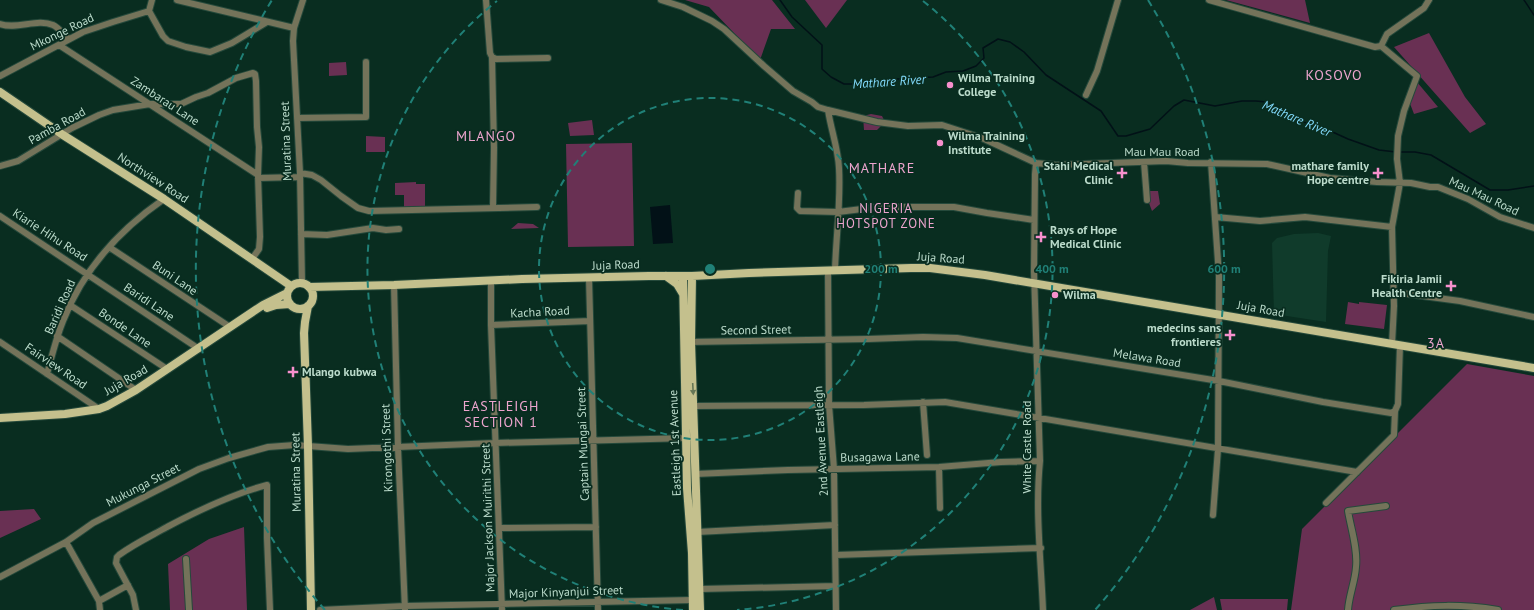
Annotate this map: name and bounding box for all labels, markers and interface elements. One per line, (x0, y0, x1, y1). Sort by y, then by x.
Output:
street label: Mkonge Road (27, 10, 96, 53)
district label: KOSOVO (1305, 66, 1363, 84)
water label: Mathare River (852, 70, 927, 93)
place label: Wilma Training College (958, 70, 1035, 99)
street label: Zambarau Lane (128, 73, 202, 128)
marker: Wilma Training College (945, 80, 955, 90)
water label: Mathare River (1260, 96, 1335, 141)
street label: Muratina Street (277, 101, 294, 181)
street label: Pamba Road (26, 104, 88, 147)
district label: MLANGO (456, 127, 516, 145)
place label: Wilma Training Institute (948, 128, 1025, 157)
marker: Wilma Training Institute (935, 138, 945, 148)
street label: Mau Mau Road (1124, 144, 1200, 159)
street label: Northview Road (115, 149, 192, 206)
place label: Stahi Medical Clinic (1044, 158, 1113, 187)
place label: mathare family Hope centre (1291, 158, 1369, 187)
district label: MATHARE (849, 159, 915, 177)
marker: Stahi Medical Clinic (1116, 167, 1128, 179)
marker: mathare family Hope centre (1372, 167, 1384, 179)
street label: Mau Mau Road (1447, 173, 1522, 218)
district label: NIGERIA HOTSPOT ZONE (836, 200, 936, 232)
street label: Kiarie Hihu Road (10, 205, 90, 264)
place label: Rays of Hope Medical Clinic (1050, 222, 1121, 251)
marker: Rays of Hope Medical Clinic (1035, 231, 1047, 243)
street label: Juja Road (916, 248, 965, 267)
street label: Juja Road (591, 256, 640, 273)
street label: Buni Lane (150, 257, 201, 298)
text: 200 m (864, 261, 898, 276)
text: 400 m (1035, 261, 1069, 276)
text: 600 m (1207, 261, 1241, 276)
centre of rings (703, 262, 717, 276)
place label: Fikiria Jamii Health Centre (1372, 271, 1442, 300)
street label: Baridi Road (41, 277, 78, 337)
street label: Baridi Lane (121, 279, 177, 324)
marker: Fikiria Jamii Health Centre (1445, 280, 1457, 292)
place label: Wilma (1063, 287, 1096, 302)
marker: Wilma (1050, 290, 1060, 300)
street label: Juja Road (1235, 297, 1286, 320)
street label: Kacha Road (510, 302, 570, 321)
street label: Bonde Lane (96, 304, 154, 351)
place label: medecins sans frontieres (1147, 320, 1221, 349)
street label: Second Street (720, 321, 792, 338)
marker: medecins sans frontieres (1224, 329, 1236, 341)
district label: 3A (1427, 334, 1445, 352)
street label: Fairview Road (22, 339, 90, 392)
street label: Melawa Road (1112, 345, 1182, 370)
street label: Juja Road (100, 361, 150, 398)
place label: Mlango kubwa (302, 364, 377, 379)
marker: Mlango kubwa (287, 366, 299, 378)
one-way arrow (690, 383, 697, 395)
street label: 2nd Avenue Eastleigh (810, 386, 831, 497)
street label: Captain Mungai Street (573, 387, 592, 501)
street label: Eastleigh 1st Avenue (665, 390, 684, 496)
district label: EASTLEIGH SECTION 1 (463, 397, 539, 431)
street label: White Castle Road (1019, 401, 1034, 493)
street label: Kirongothi Street (377, 404, 396, 492)
street label: Muratina Street (287, 432, 304, 512)
street label: Major Jackson Muirithi Street (477, 444, 498, 592)
street label: Busagawa Lane (840, 448, 920, 465)
street label: Mukunga Street (103, 459, 182, 510)
street label: Major Kinyanjui Street (509, 582, 623, 601)

